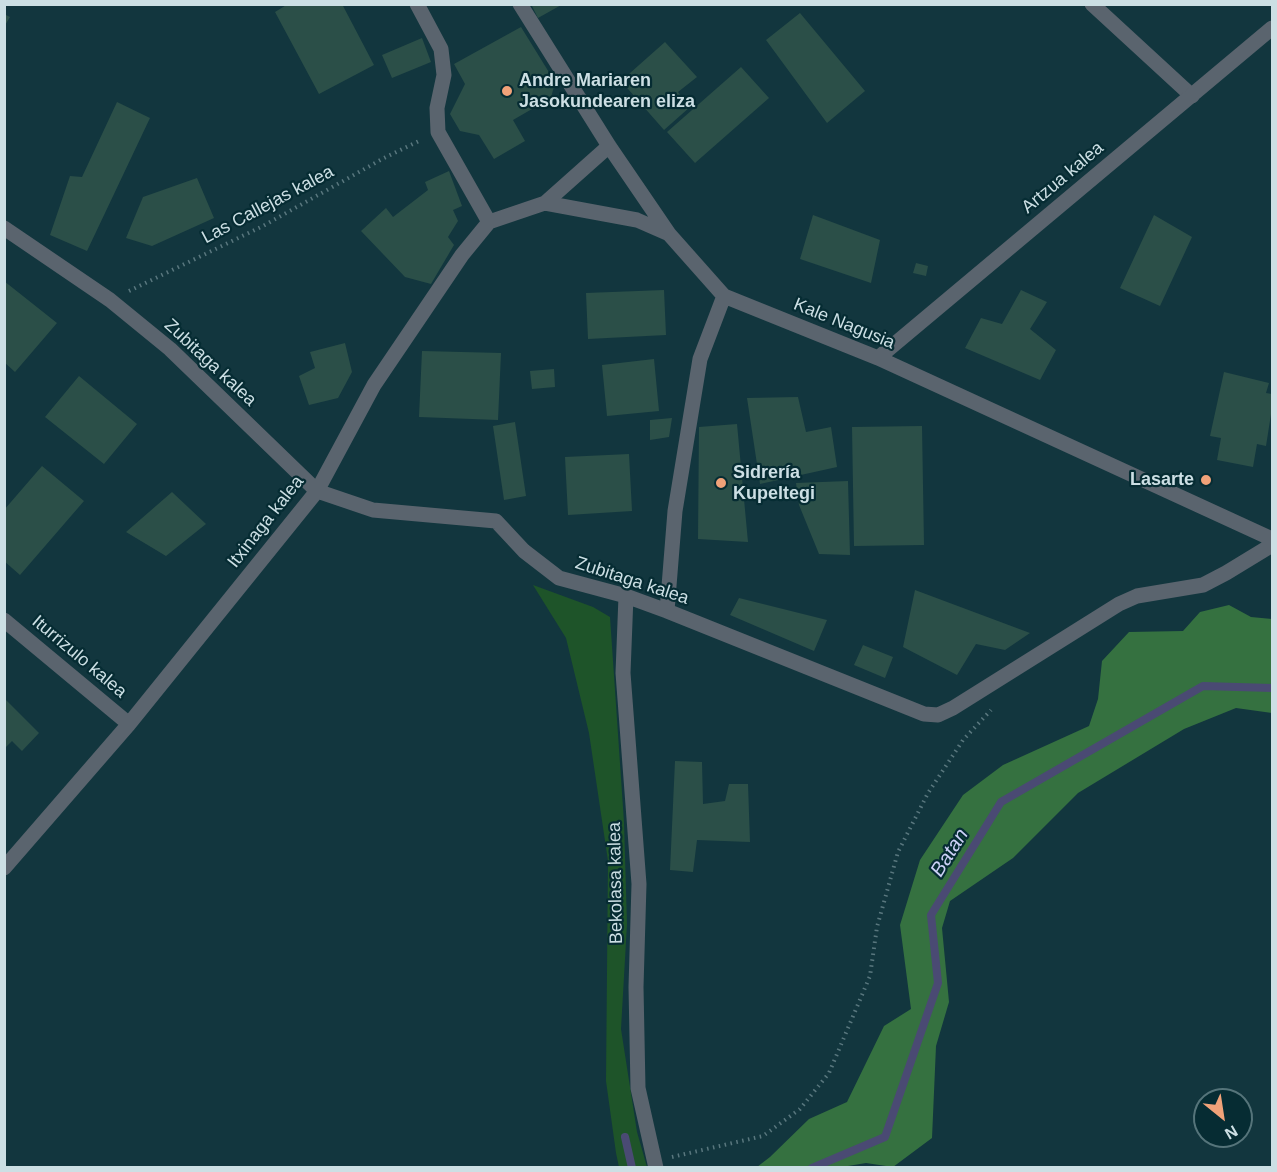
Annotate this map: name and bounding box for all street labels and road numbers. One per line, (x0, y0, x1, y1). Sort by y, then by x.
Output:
street label: Artzua kalea (1018, 138, 1108, 218)
street label: Las Callejas kalea (198, 161, 338, 249)
street label: Kale Nagusia (790, 294, 898, 354)
street label: Zubitaga kalea (159, 315, 261, 411)
street label: Itxinaga kalea (223, 472, 309, 572)
street label: Zubitaga kalea (573, 552, 691, 610)
street label: Iturrizulo kalea (27, 611, 131, 703)
street label: Bekolasa kalea (604, 822, 628, 944)

